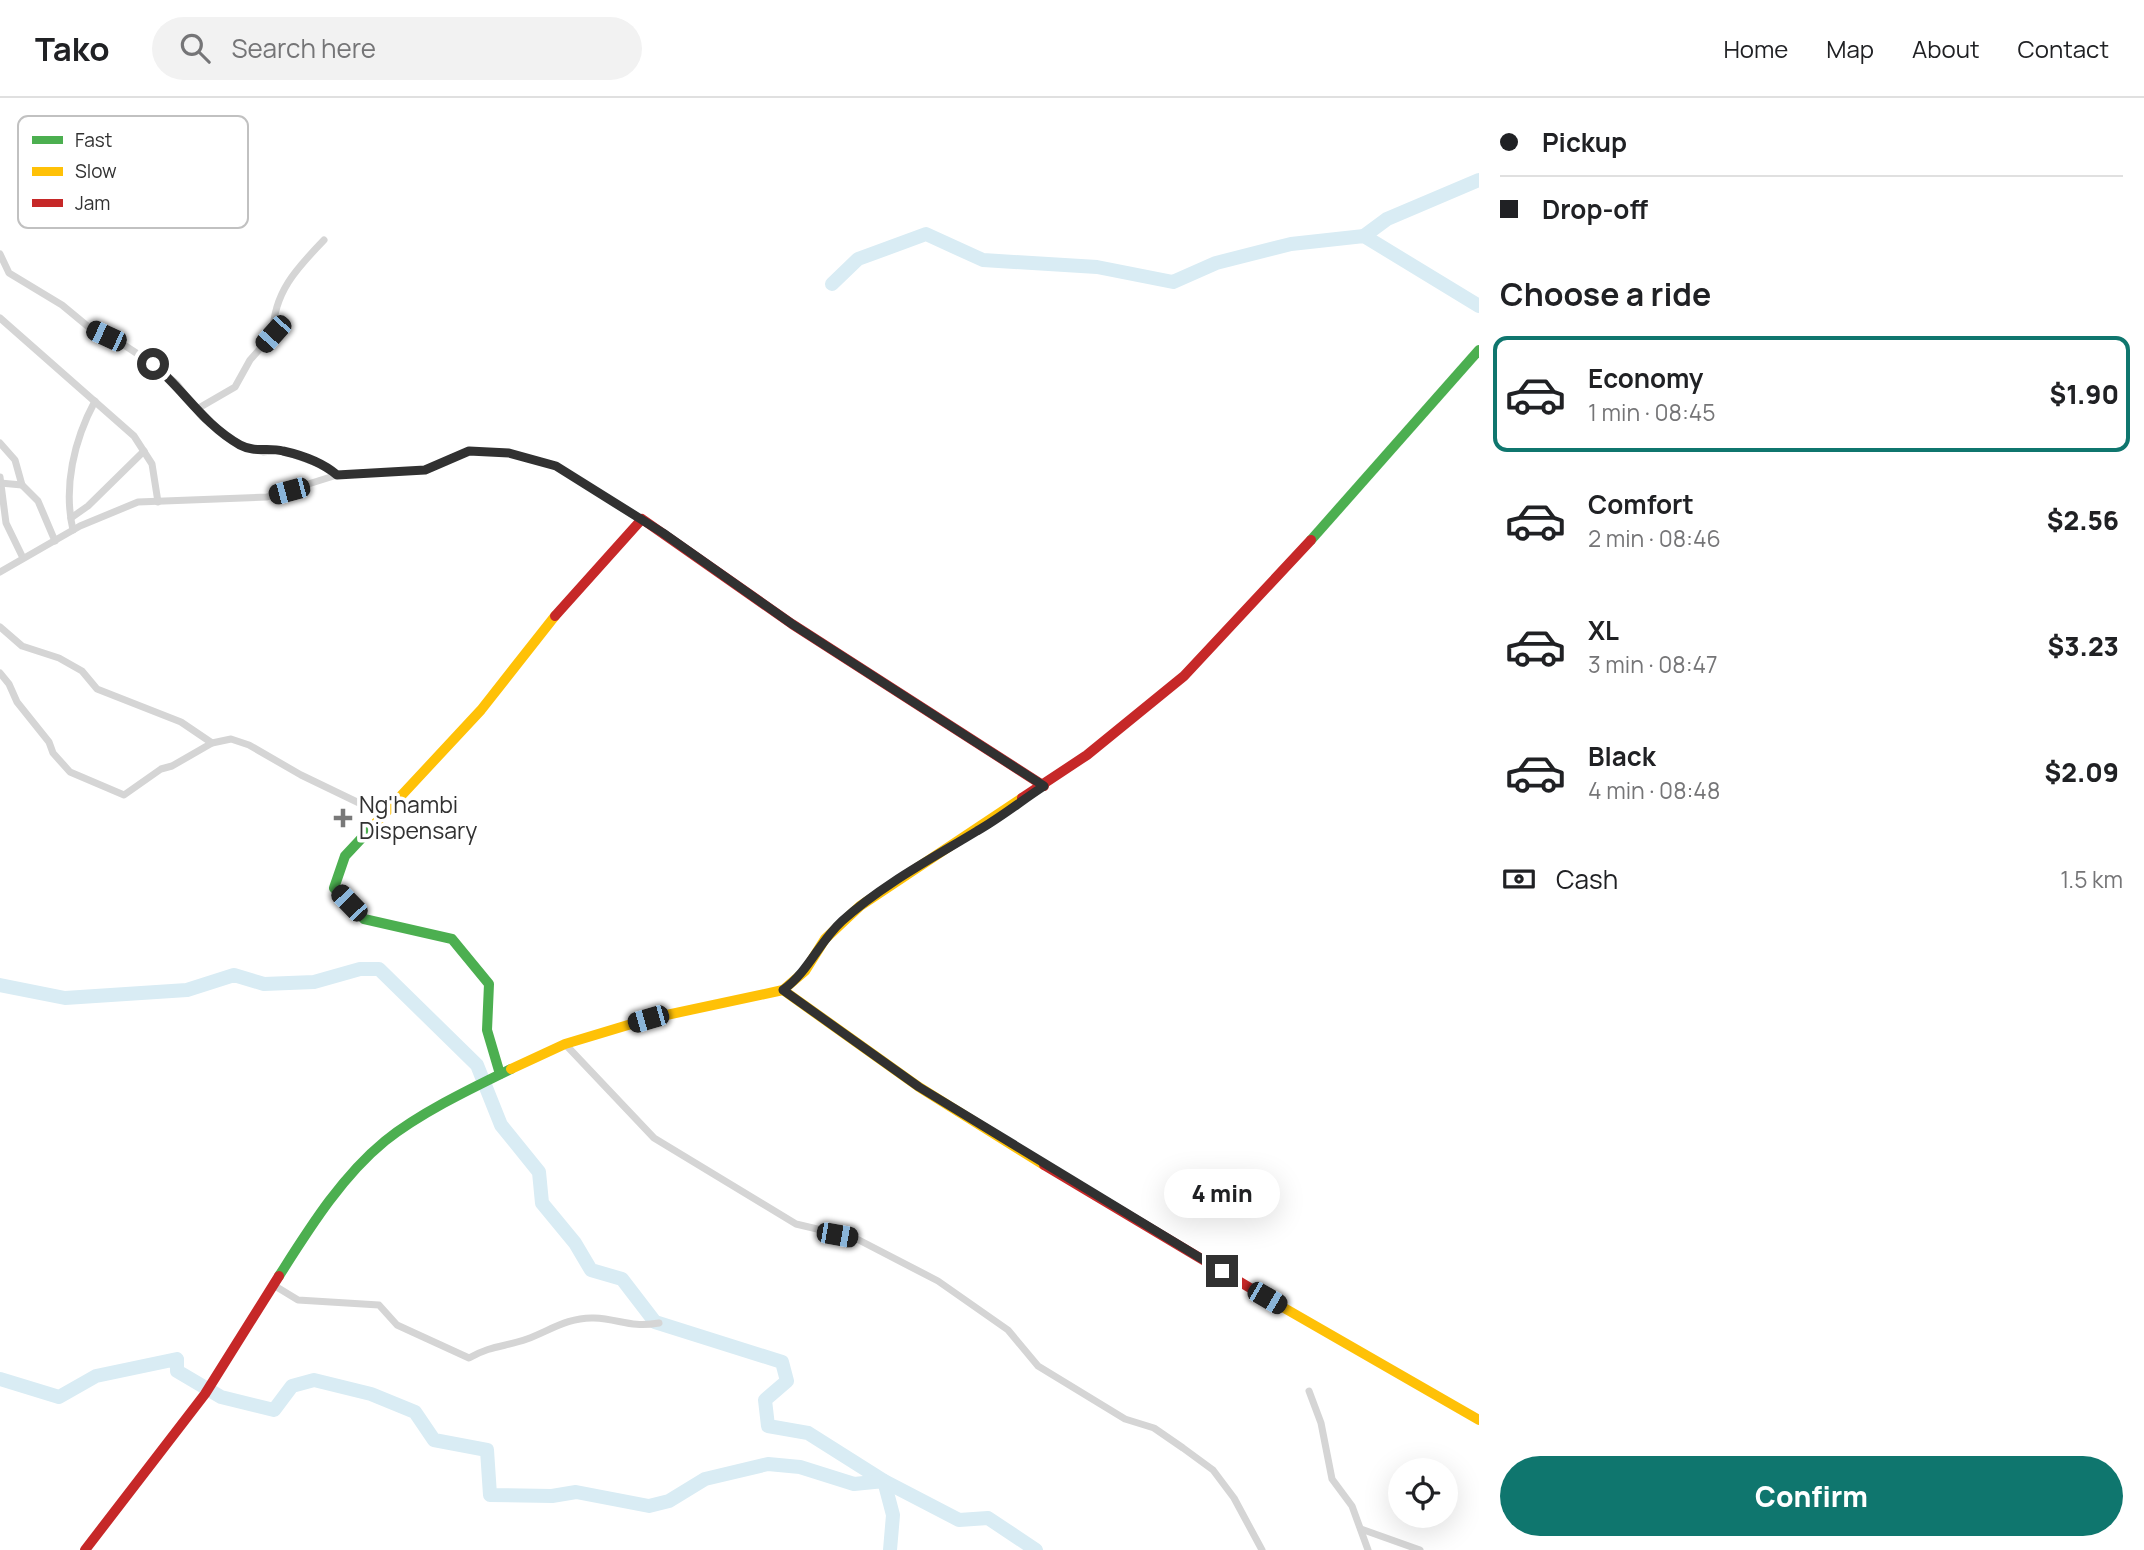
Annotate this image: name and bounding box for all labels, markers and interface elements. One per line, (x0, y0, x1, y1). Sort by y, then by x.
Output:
search box (152, 17, 642, 80)
text: Tako (35, 26, 110, 71)
icon: search (176, 29, 214, 67)
text: Search here (232, 30, 376, 66)
text: Home (1723, 32, 1788, 65)
text: Map (1826, 32, 1874, 65)
text: About (1912, 32, 1980, 65)
text: Contact (2018, 32, 2109, 65)
legend (18, 116, 248, 228)
text: Pickup (1542, 124, 1627, 160)
text: Fast (75, 127, 112, 153)
text: Slow (75, 158, 117, 184)
text: Jam (75, 190, 110, 216)
text: Drop-off (1542, 191, 1648, 227)
text: Choose a ride (1500, 272, 1711, 316)
car (252, 311, 295, 357)
car (83, 318, 130, 354)
route start (137, 348, 169, 380)
text: Economy (1588, 360, 1703, 396)
icon: car (1504, 363, 1567, 426)
text: $1.90 (2050, 376, 2119, 412)
text: 1 min · 08:45 (1588, 396, 1716, 428)
car (266, 475, 313, 507)
text: Comfort (1588, 486, 1694, 522)
icon: car (1504, 489, 1567, 552)
text: $2.56 (2047, 502, 2119, 538)
text: 2 min · 08:46 (1588, 522, 1721, 554)
text: XL (1588, 612, 1619, 648)
icon: car (1504, 615, 1567, 678)
text: $3.23 (2048, 628, 2119, 664)
text: 3 min · 08:47 (1588, 648, 1718, 680)
text: Black (1588, 738, 1656, 774)
icon: car (1504, 741, 1567, 804)
text: $2.09 (2045, 754, 2119, 790)
text: 4 min · 08:48 (1588, 774, 1720, 806)
place label: Ng'hambi Dispensary (359, 788, 477, 846)
marker: Ng'hambi Dispensary (333, 808, 353, 828)
icon: cash (1500, 860, 1538, 898)
text: Cash (1556, 861, 1618, 897)
text: 1.5 km (2060, 863, 2123, 895)
car (327, 881, 372, 925)
car (625, 1003, 672, 1035)
callout: 4 min (1164, 1170, 1280, 1218)
text: 4 min (1191, 1177, 1253, 1209)
car (815, 1221, 860, 1249)
route end (1206, 1255, 1238, 1287)
car (1244, 1278, 1291, 1318)
button: Confirm (1500, 1456, 2123, 1536)
map controls (1388, 1458, 1458, 1528)
button: locate (1388, 1458, 1458, 1528)

